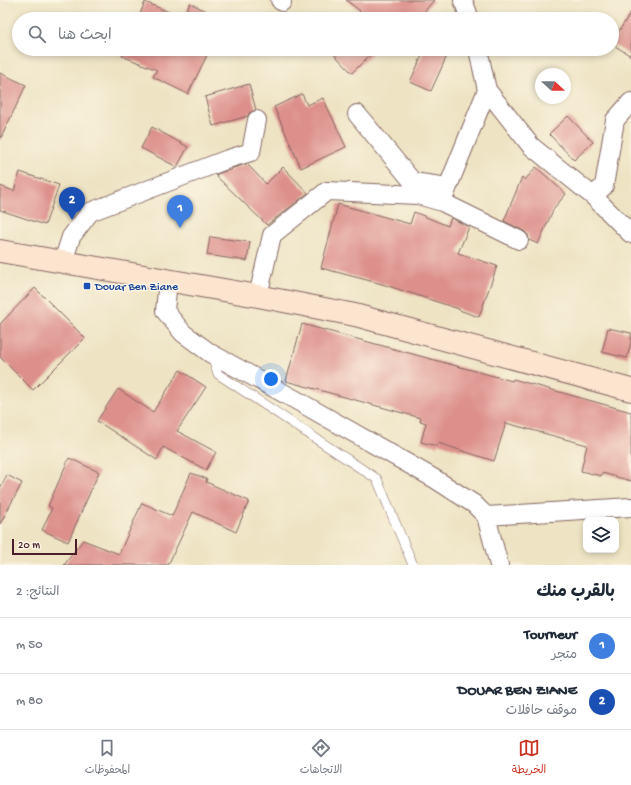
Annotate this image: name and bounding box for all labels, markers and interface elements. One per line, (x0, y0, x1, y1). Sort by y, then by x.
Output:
search box (12, 12, 619, 56)
icon: search (26, 23, 48, 45)
text: ابحث هنا (58, 27, 112, 45)
north arrow (535, 68, 571, 104)
pin: 2 (59, 187, 85, 220)
pin: 1 (167, 195, 193, 228)
marker: Douar Ben Ziane (82, 281, 92, 291)
place label: Douar Ben Ziane (94, 281, 179, 295)
your location (261, 369, 281, 389)
map controls (583, 517, 619, 553)
button: layers (583, 517, 619, 553)
scale bar (12, 537, 77, 556)
text: 20 m (18, 540, 40, 552)
text: بالقرب منك (536, 583, 615, 603)
text: النتائج: 2 (16, 585, 60, 600)
text: Tourneur (524, 626, 577, 644)
text: 50 m (16, 638, 43, 653)
text: 1 (599, 638, 605, 653)
text: متجر (552, 648, 577, 663)
text: DOUAR BEN ZIANE (458, 682, 577, 700)
text: 80 m (16, 694, 43, 709)
text: 2 (599, 694, 605, 709)
text: موقف حافلات (506, 704, 577, 719)
tab: المحفوظات (85, 737, 130, 779)
tab: الاتجاهات (300, 737, 342, 779)
tab: الخريطة (512, 737, 546, 779)

